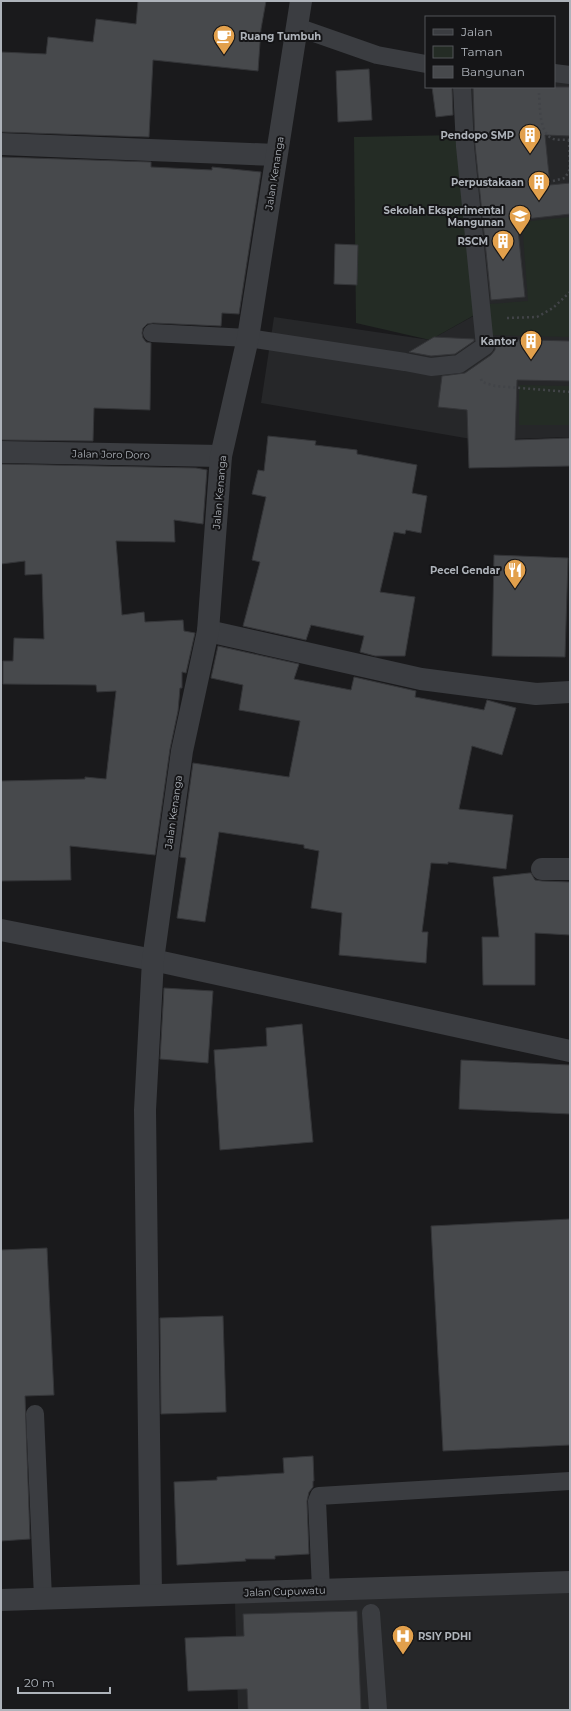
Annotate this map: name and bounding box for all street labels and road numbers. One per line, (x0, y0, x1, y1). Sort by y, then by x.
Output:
street label: Jalan Kenanga (262, 136, 287, 212)
street label: Jalan Joro Doro (71, 447, 150, 462)
street label: Jalan Kenanga (210, 455, 229, 530)
street label: Jalan Kenanga (162, 775, 185, 851)
street label: Jalan Cupuwatu (243, 1584, 326, 1599)

